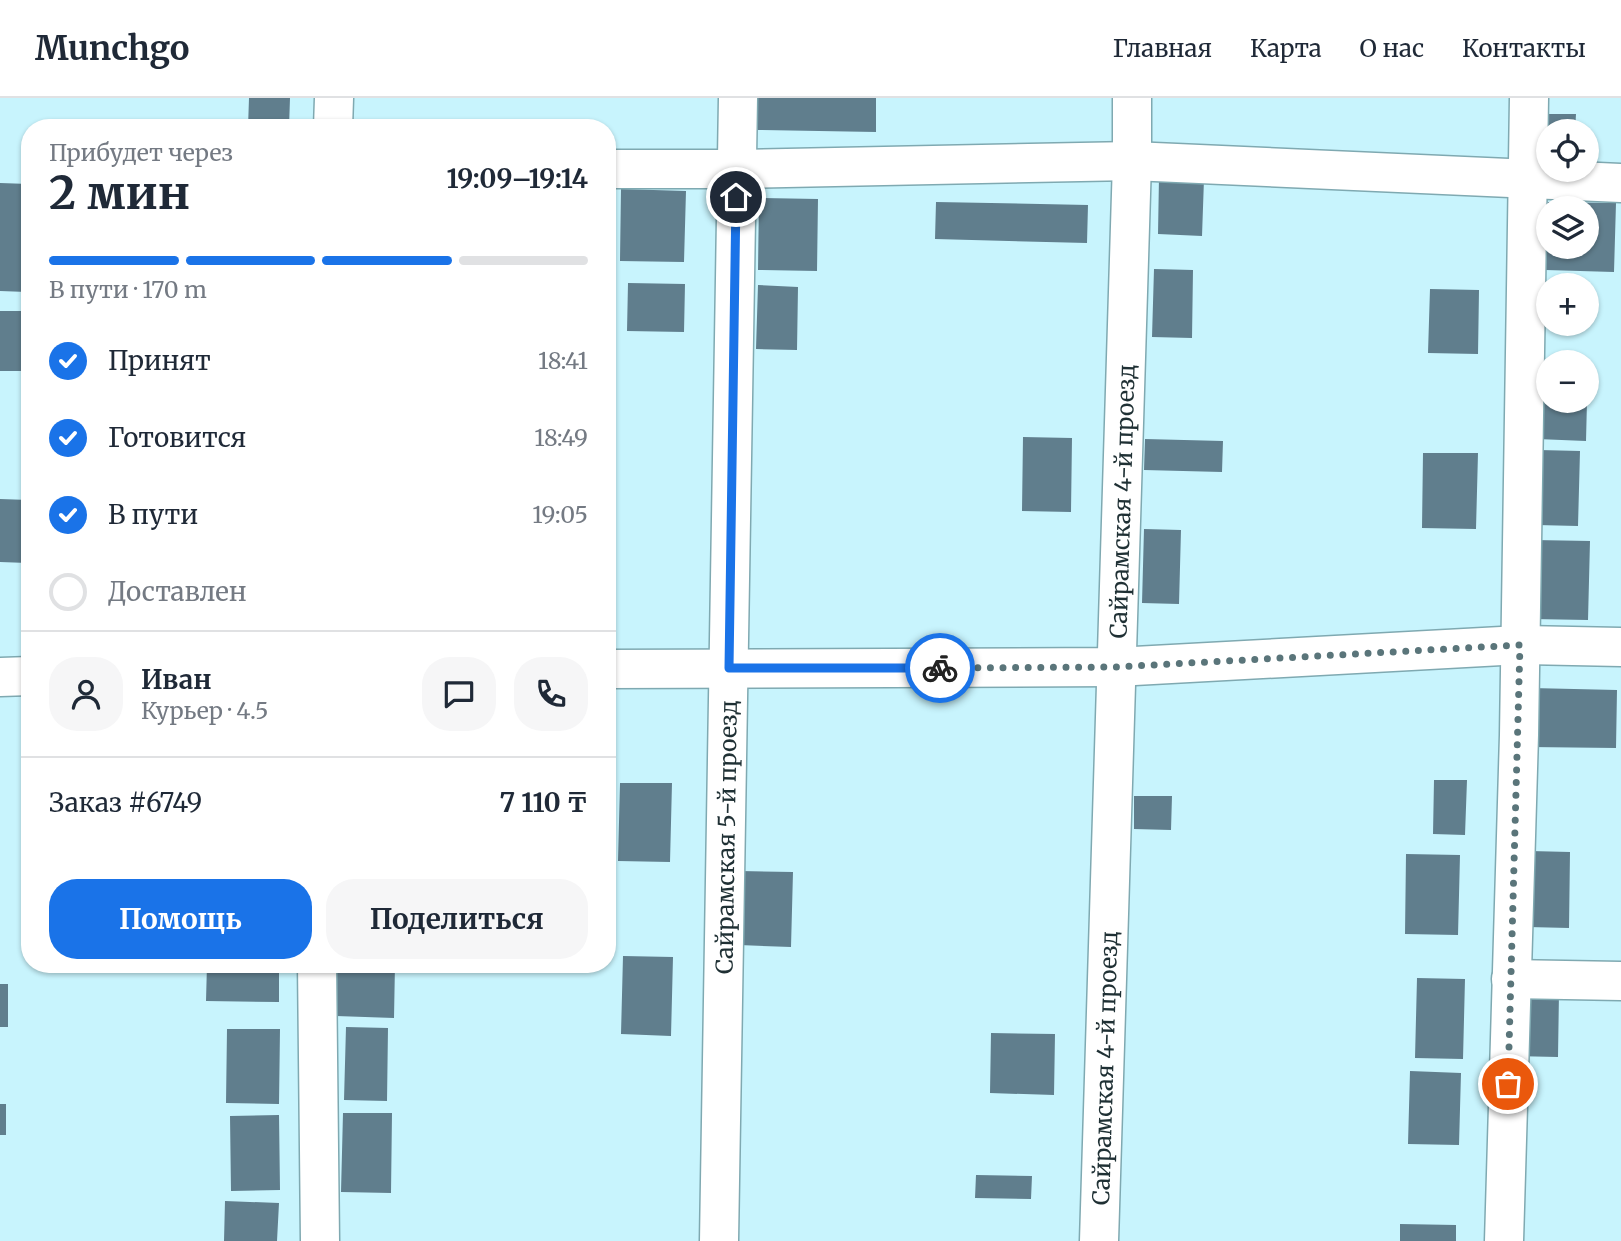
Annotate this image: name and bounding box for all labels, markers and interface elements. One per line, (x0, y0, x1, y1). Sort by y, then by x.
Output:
text: Munchgo (35, 28, 190, 69)
text: Главная (1113, 33, 1212, 64)
text: Карта (1250, 33, 1322, 64)
text: О нас (1360, 33, 1424, 64)
text: Контакты (1462, 33, 1586, 64)
map controls (1536, 119, 1599, 413)
button: locate (1536, 119, 1599, 182)
text: Прибудет через (49, 138, 233, 167)
text: 19:09–19:14 (446, 162, 588, 195)
text: 2 мин (49, 164, 190, 222)
pin (706, 167, 766, 227)
icon: home (717, 178, 755, 216)
button: layers (1536, 196, 1599, 259)
button: + (1536, 273, 1599, 336)
text: В пути · 170 m (49, 275, 207, 304)
icon: check (49, 342, 87, 380)
text: Принят (108, 344, 211, 377)
text: 18:41 (538, 346, 588, 375)
button: − (1536, 350, 1599, 413)
street label: Сайрамская 4-й проезд (1103, 364, 1140, 639)
icon: check (49, 419, 87, 457)
text: Готовится (108, 421, 246, 454)
text: 18:49 (534, 423, 588, 452)
icon: check (49, 496, 87, 534)
text: В пути (108, 498, 198, 531)
text: 19:05 (532, 500, 588, 529)
text: Доставлен (108, 575, 247, 608)
courier (905, 633, 975, 703)
icon: bike (921, 649, 959, 687)
button: person (49, 657, 123, 731)
button: chat (422, 657, 496, 731)
button: phone (514, 657, 588, 731)
text: Иван (141, 663, 211, 696)
text: Курьер · 4.5 (141, 696, 269, 725)
street label: Сайрамская 5-й проезд (709, 700, 742, 974)
text: Заказ #6749 (49, 786, 202, 819)
text: 7 110 ₸ (499, 786, 588, 819)
button: Помощь (49, 879, 312, 959)
button: Поделиться (326, 879, 588, 959)
street label: Сайрамская 4-й проезд (1086, 930, 1123, 1206)
pin (1478, 1054, 1538, 1114)
icon: bag (1489, 1065, 1527, 1103)

